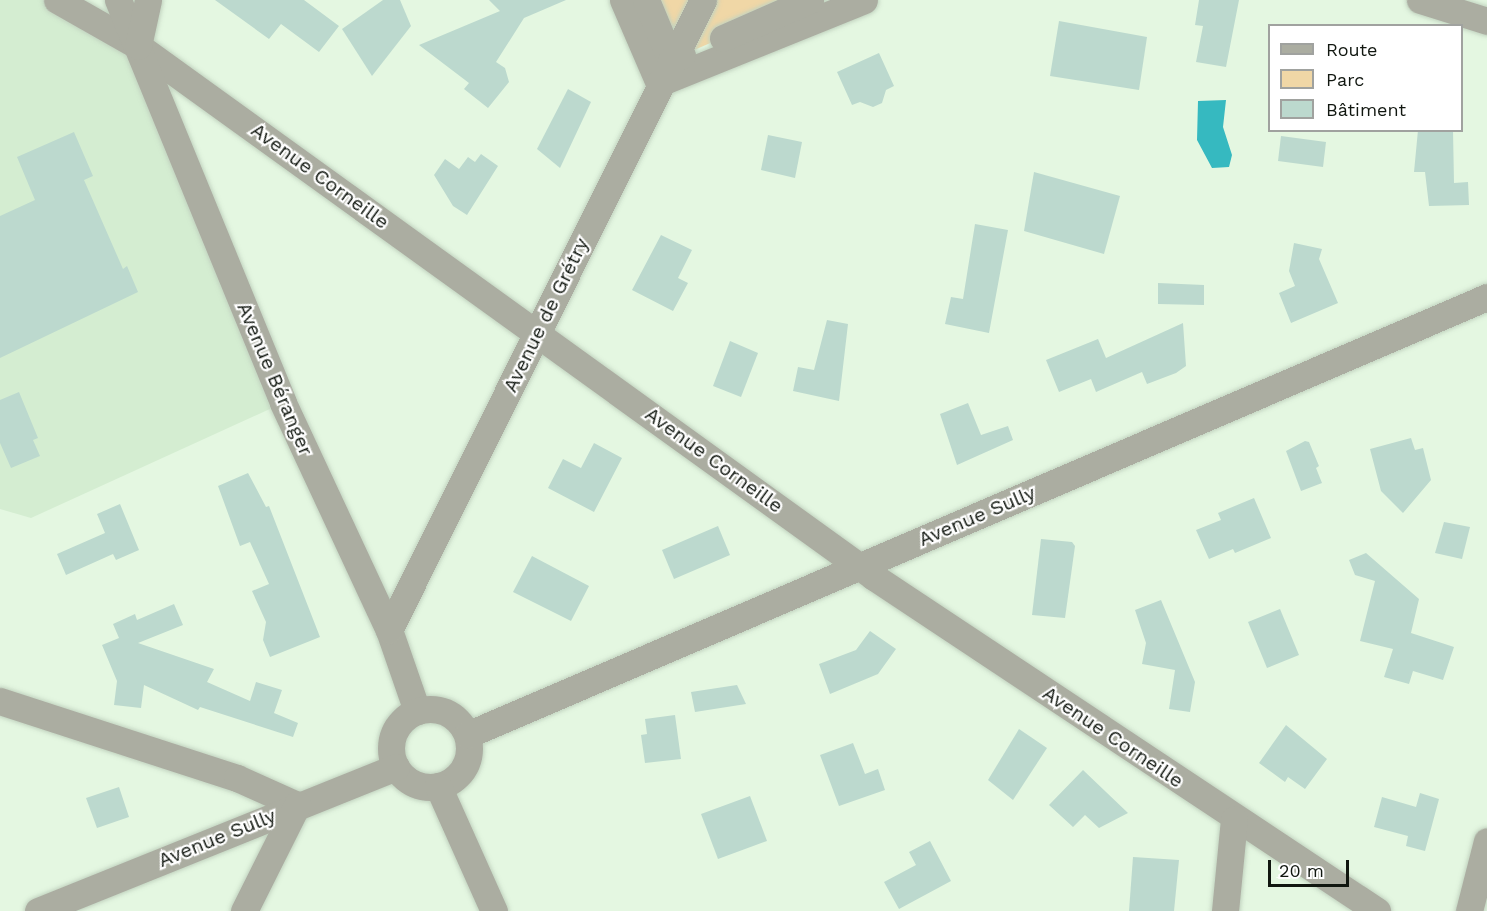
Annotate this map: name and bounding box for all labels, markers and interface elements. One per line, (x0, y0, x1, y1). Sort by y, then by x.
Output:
legend (1268, 24, 1463, 132)
text: Route (1326, 39, 1378, 60)
text: Parc (1326, 69, 1364, 90)
text: Bâtiment (1326, 99, 1406, 120)
street label: Avenue Corneille (246, 118, 394, 234)
street label: Avenue de Grétry (498, 234, 594, 396)
street label: Avenue Béranger (232, 299, 318, 459)
street label: Avenue Corneille (640, 402, 788, 518)
street label: Avenue Sully (915, 481, 1039, 551)
street label: Avenue Corneille (1038, 681, 1188, 793)
street label: Avenue Sully (155, 804, 279, 872)
scale bar (1271, 848, 1352, 886)
text: 20 m (1279, 860, 1324, 881)

